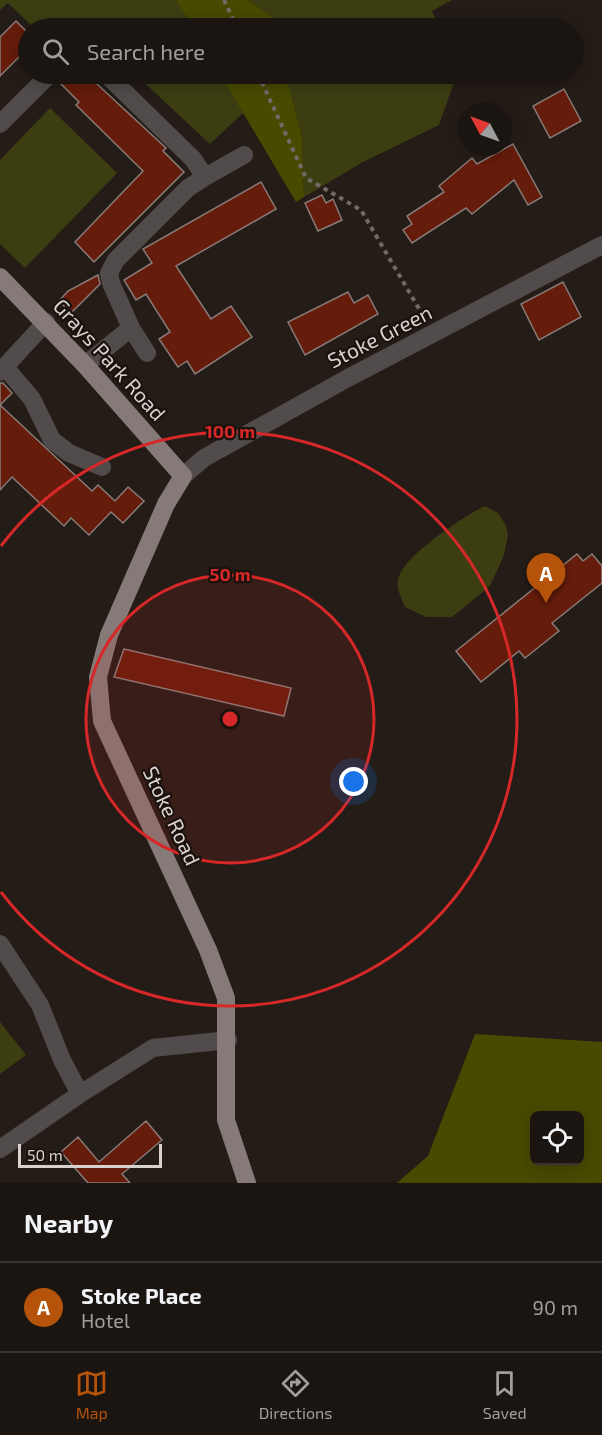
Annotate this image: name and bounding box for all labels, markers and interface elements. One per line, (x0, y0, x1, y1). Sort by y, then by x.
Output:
search box (18, 18, 584, 84)
icon: search (39, 35, 72, 68)
text: Search here (87, 38, 205, 64)
north arrow (458, 102, 512, 156)
street label: Grays Park Road (49, 293, 171, 425)
street label: Stoke Green (323, 299, 436, 373)
text: 100 m (205, 420, 255, 442)
pin: A (526, 554, 566, 603)
text: 50 m (209, 563, 251, 585)
centre of rings (220, 709, 240, 729)
street label: Stoke Road (139, 762, 206, 869)
your location (339, 767, 368, 796)
map controls (530, 1111, 584, 1165)
button: locate (530, 1111, 584, 1165)
scale bar (18, 1141, 162, 1168)
text: 50 m (27, 1145, 63, 1164)
text: Nearby (24, 1207, 113, 1238)
text: Stoke Place (81, 1282, 202, 1308)
text: A (37, 1295, 50, 1319)
text: 90 m (533, 1295, 578, 1319)
text: Hotel (81, 1308, 130, 1332)
tab: Map (75, 1367, 108, 1422)
tab: Directions (259, 1367, 332, 1422)
tab: Saved (483, 1367, 527, 1422)

